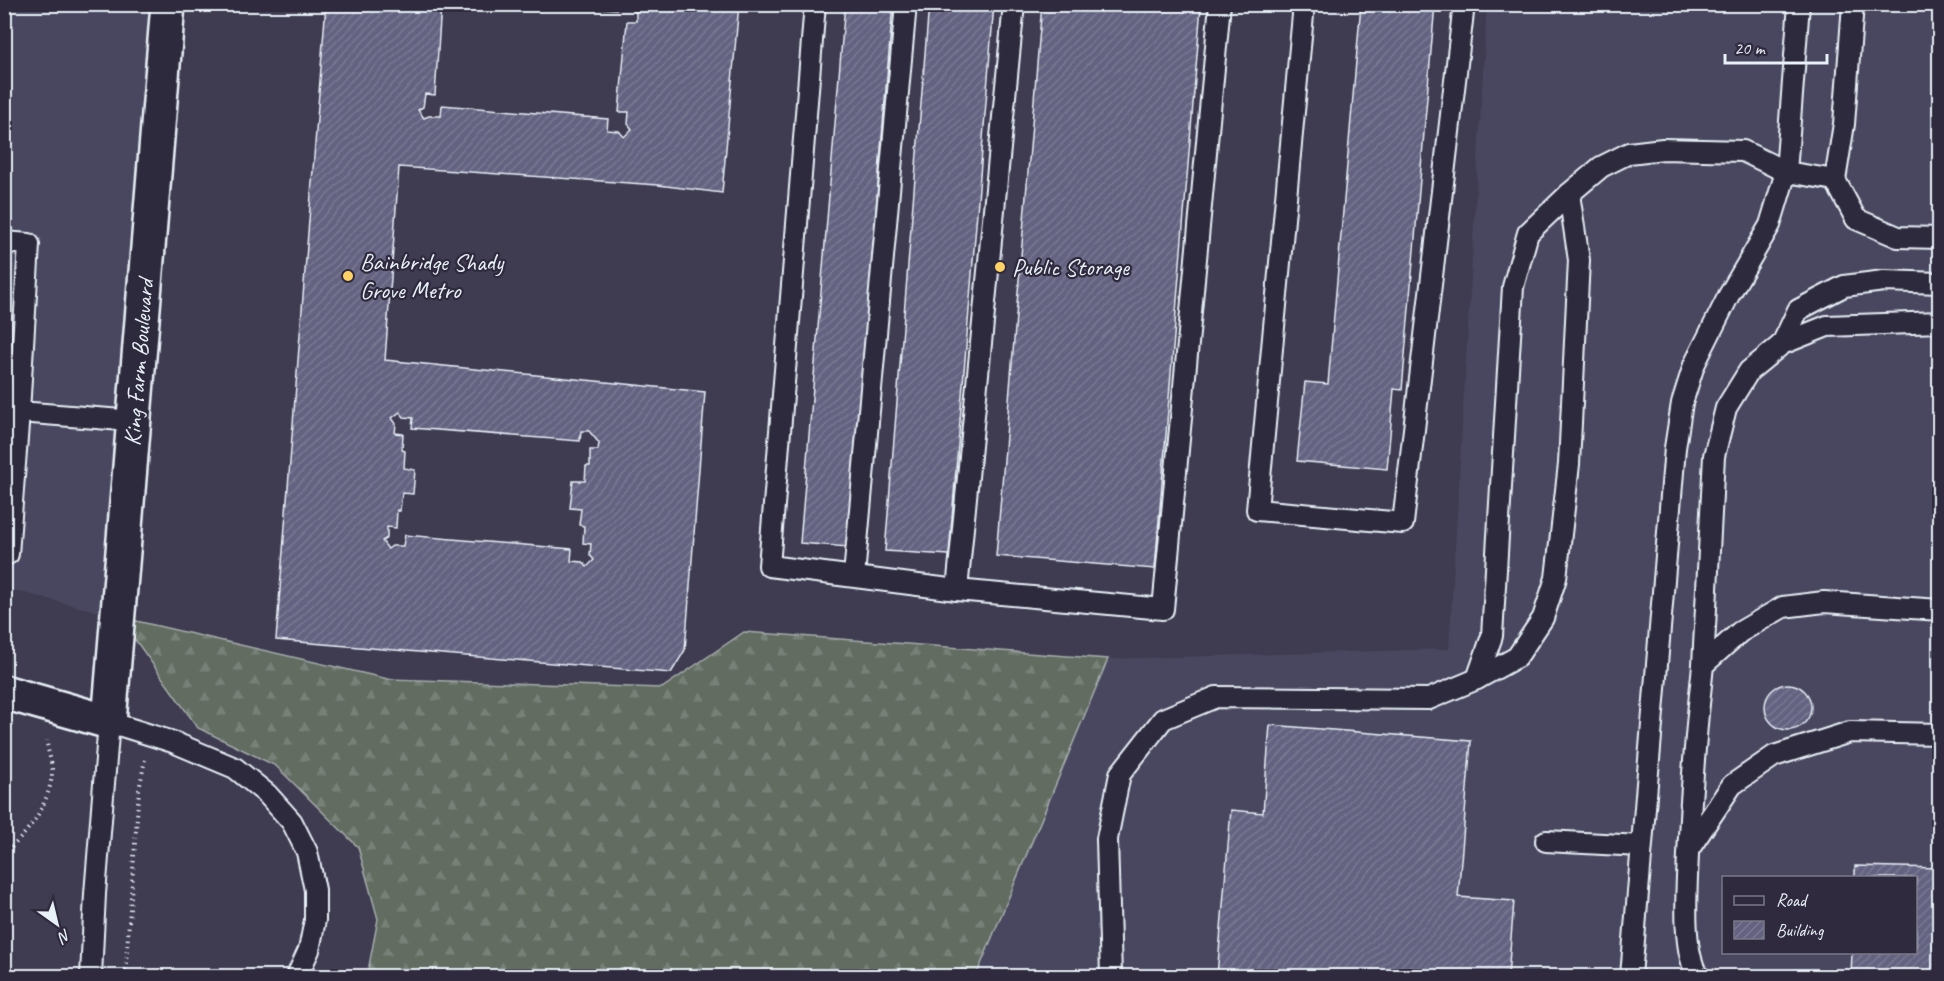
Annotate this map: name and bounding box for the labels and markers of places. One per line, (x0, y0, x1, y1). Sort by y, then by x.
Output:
place label: Bainbridge Shady Grove Metro (360, 247, 505, 305)
place label: Public Storage (1012, 252, 1131, 282)
marker: Public Storage (993, 260, 1007, 274)
marker: Bainbridge Shady Grove Metro (341, 269, 355, 283)

